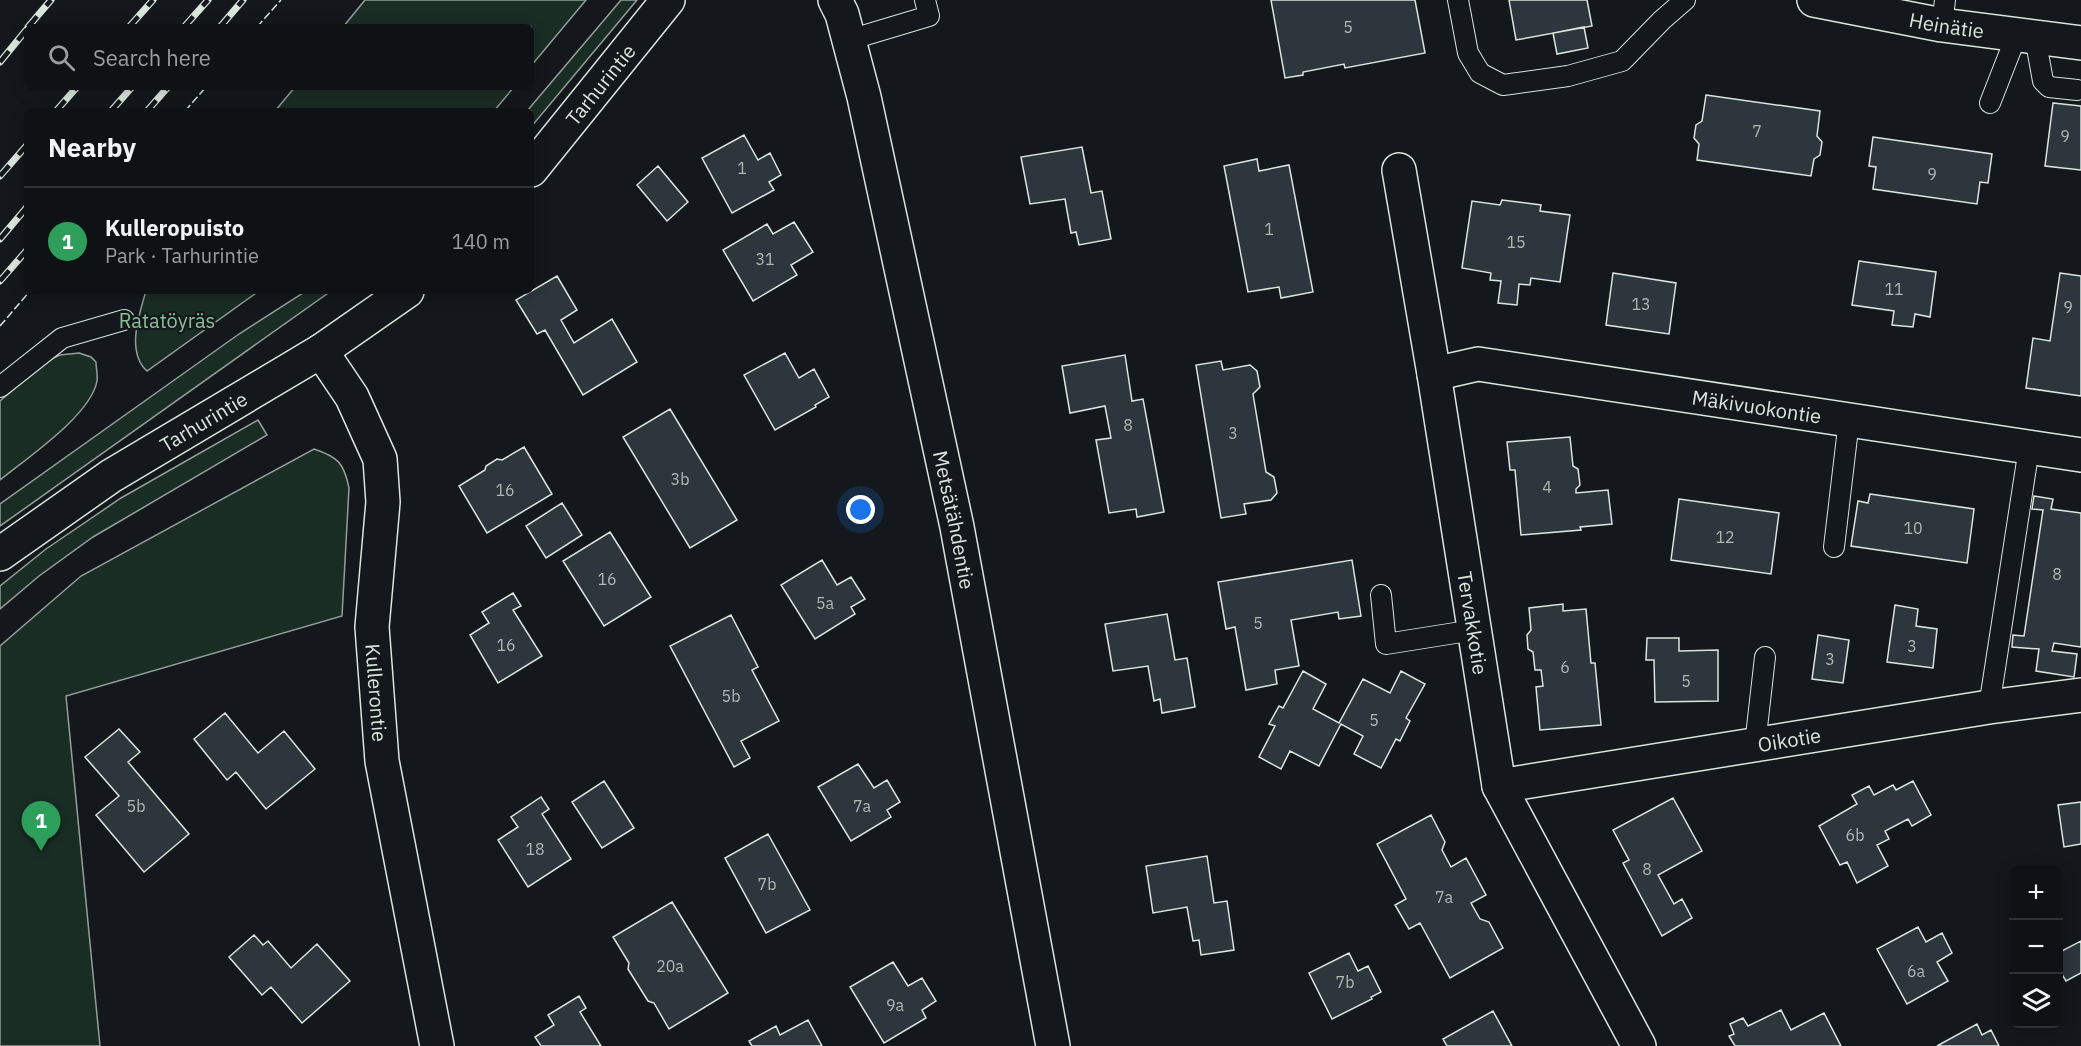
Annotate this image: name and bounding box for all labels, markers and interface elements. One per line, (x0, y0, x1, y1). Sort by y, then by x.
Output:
street label: Heinätie (1907, 5, 1986, 44)
house number: 5 (1343, 17, 1353, 37)
search box (24, 24, 534, 90)
street label: Tarhurintie (559, 38, 641, 131)
icon: search (45, 41, 78, 74)
text: Search here (93, 43, 211, 72)
house number: 7 (1752, 121, 1762, 141)
house number: 9 (2060, 126, 2070, 146)
text: Nearby (48, 130, 136, 164)
house number: 1 (737, 158, 747, 178)
house number: 9 (1927, 164, 1937, 184)
text: Kulleropuisto (105, 213, 244, 242)
house number: 1 (1264, 219, 1274, 239)
text: 1 (62, 228, 74, 255)
text: 140 m (452, 228, 510, 255)
house number: 15 (1506, 232, 1526, 252)
text: Park · Tarhurintie (105, 242, 259, 269)
house number: 31 (755, 249, 775, 269)
house number: 11 (1884, 279, 1904, 299)
house number: 13 (1631, 294, 1651, 314)
house number: 9 (2063, 297, 2073, 317)
park label: Ratatöyräs (119, 307, 215, 334)
street label: Mäkivuokontie (1690, 383, 1823, 429)
street label: Tarhurintie (154, 385, 252, 458)
house number: 8 (1123, 415, 1133, 435)
house number: 3 (1228, 423, 1238, 443)
street label: Metsätähdentie (927, 448, 982, 591)
house number: 3b (671, 469, 689, 489)
house number: 4 (1542, 477, 1552, 497)
house number: 16 (495, 480, 515, 500)
your location (846, 495, 875, 524)
house number: 10 (1903, 518, 1923, 538)
house number: 12 (1715, 527, 1735, 547)
house number: 8 (2052, 564, 2062, 584)
house number: 16 (597, 569, 617, 589)
street label: Tervakkotie (1452, 569, 1495, 676)
house number: 5a (816, 593, 835, 613)
house number: 5 (1253, 613, 1263, 633)
house number: 16 (496, 635, 516, 655)
house number: 3 (1907, 636, 1917, 656)
street label: Kullerontie (360, 643, 394, 743)
house number: 3 (1825, 649, 1835, 669)
house number: 6 (1560, 657, 1570, 677)
house number: 5 (1681, 671, 1691, 691)
house number: 5b (722, 686, 740, 706)
house number: 5 (1369, 710, 1379, 730)
street label: Oikotie (1756, 721, 1823, 758)
house number: 5b (127, 796, 145, 816)
house number: 7a (853, 796, 872, 816)
pin: 1 (22, 802, 60, 851)
house number: 6b (1846, 825, 1864, 845)
house number: 18 (525, 839, 545, 859)
house number: 8 (1642, 859, 1652, 879)
map controls (2009, 866, 2063, 1028)
button: + (2009, 866, 2063, 920)
house number: 7b (758, 874, 776, 894)
house number: 7a (1435, 887, 1454, 907)
button: − (2009, 920, 2063, 974)
house number: 20a (656, 956, 684, 976)
house number: 6a (1907, 961, 1926, 981)
house number: 7b (1336, 972, 1354, 992)
button: layers (2009, 974, 2063, 1028)
house number: 9a (886, 995, 905, 1015)

